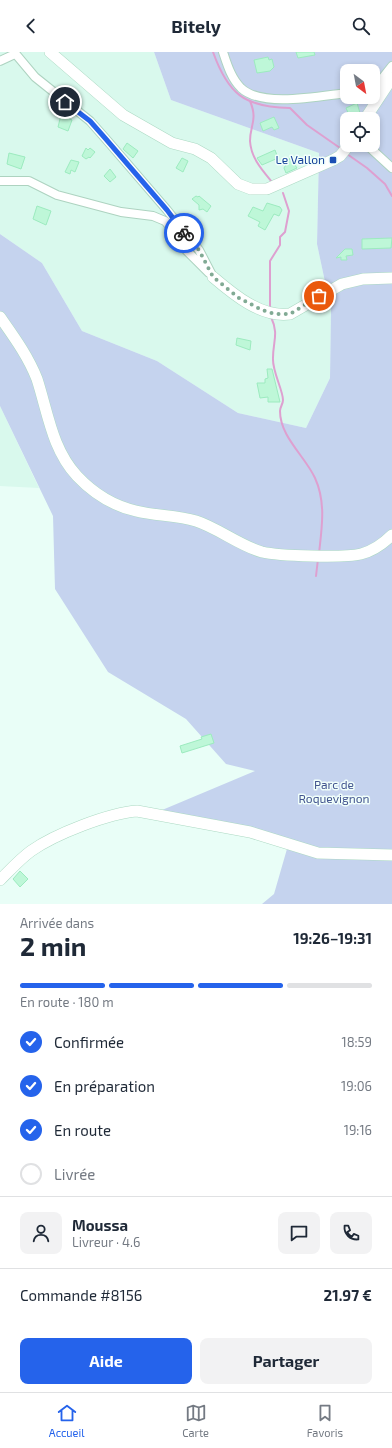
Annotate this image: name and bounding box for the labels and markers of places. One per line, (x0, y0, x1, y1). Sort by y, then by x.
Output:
pin (48, 85, 82, 119)
place label: Le Vallon (276, 152, 325, 166)
marker: Le Vallon (328, 155, 338, 165)
pin (302, 279, 336, 313)

